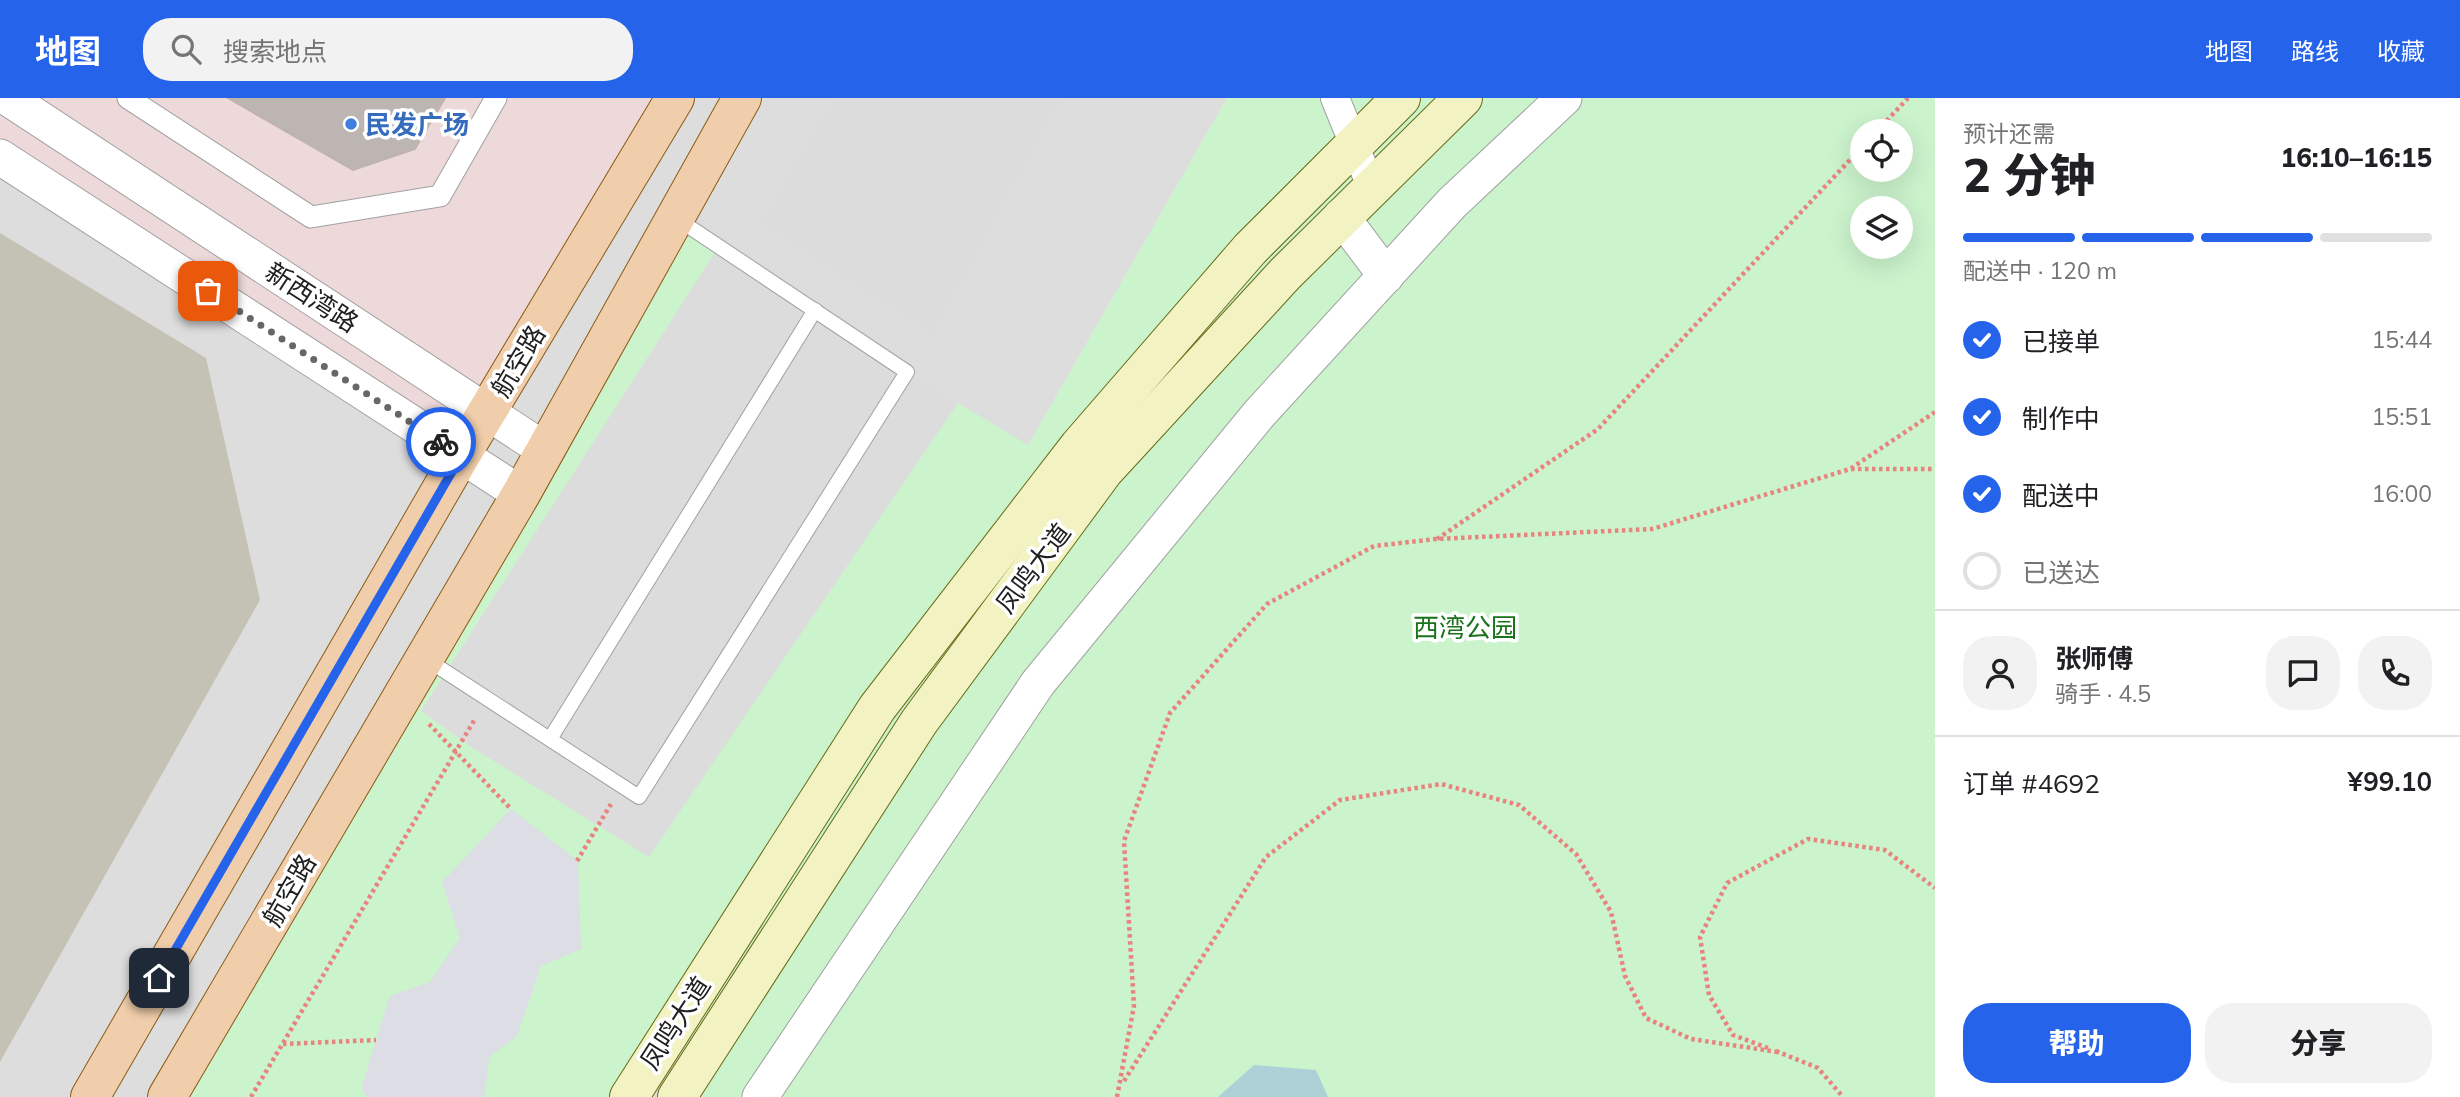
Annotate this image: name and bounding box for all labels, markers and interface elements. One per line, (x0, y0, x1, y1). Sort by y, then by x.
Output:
search box (143, 18, 633, 81)
text: 地图 (35, 30, 101, 71)
icon: search (167, 30, 205, 68)
text: 搜索地点 (223, 35, 327, 68)
text: 地图 (2205, 36, 2253, 66)
text: 路线 (2291, 36, 2339, 66)
text: 收藏 (2377, 36, 2425, 66)
place label: 民发广场 (365, 108, 469, 141)
marker: 民发广场 (343, 116, 359, 132)
map controls (1850, 119, 1913, 259)
button: locate (1850, 119, 1913, 182)
text: 预计还需 (1963, 119, 2055, 148)
text: 16:10–16:15 (2281, 141, 2432, 174)
text: 2 分钟 (1963, 146, 2096, 204)
button: layers (1850, 196, 1913, 259)
street label: 新西湾路 (259, 255, 365, 339)
text: 配送中 · 120 m (1963, 256, 2117, 285)
pin (178, 261, 238, 321)
icon: bag (189, 272, 227, 310)
street label: 航空路 (484, 319, 552, 403)
icon: check (1963, 321, 2001, 359)
text: 已接单 (2022, 325, 2100, 358)
text: 15:44 (2372, 325, 2432, 354)
icon: check (1963, 398, 2001, 436)
text: 制作中 (2022, 402, 2100, 435)
text: 15:51 (2372, 402, 2432, 431)
courier (406, 407, 476, 477)
icon: bike (422, 423, 460, 461)
icon: check (1963, 475, 2001, 513)
text: 配送中 (2022, 479, 2100, 512)
text: 16:00 (2372, 479, 2432, 508)
street label: 凤鸣大道 (989, 517, 1077, 619)
text: 已送达 (2022, 556, 2100, 589)
park label: 西湾公园 (1413, 611, 1517, 644)
button: person (1963, 636, 2037, 710)
button: chat (2266, 636, 2340, 710)
button: phone (2358, 636, 2432, 710)
text: 张师傅 (2055, 642, 2133, 675)
text: 骑手 · 4.5 (2055, 679, 2151, 708)
text: ¥99.10 (2348, 765, 2432, 798)
text: 订单 #4692 (1963, 767, 2100, 800)
street label: 航空路 (255, 848, 323, 932)
pin (129, 948, 189, 1008)
icon: home (140, 959, 178, 997)
street label: 凤鸣大道 (633, 970, 717, 1076)
button: 帮助 (1963, 1003, 2191, 1083)
button: 分享 (2205, 1003, 2432, 1083)

